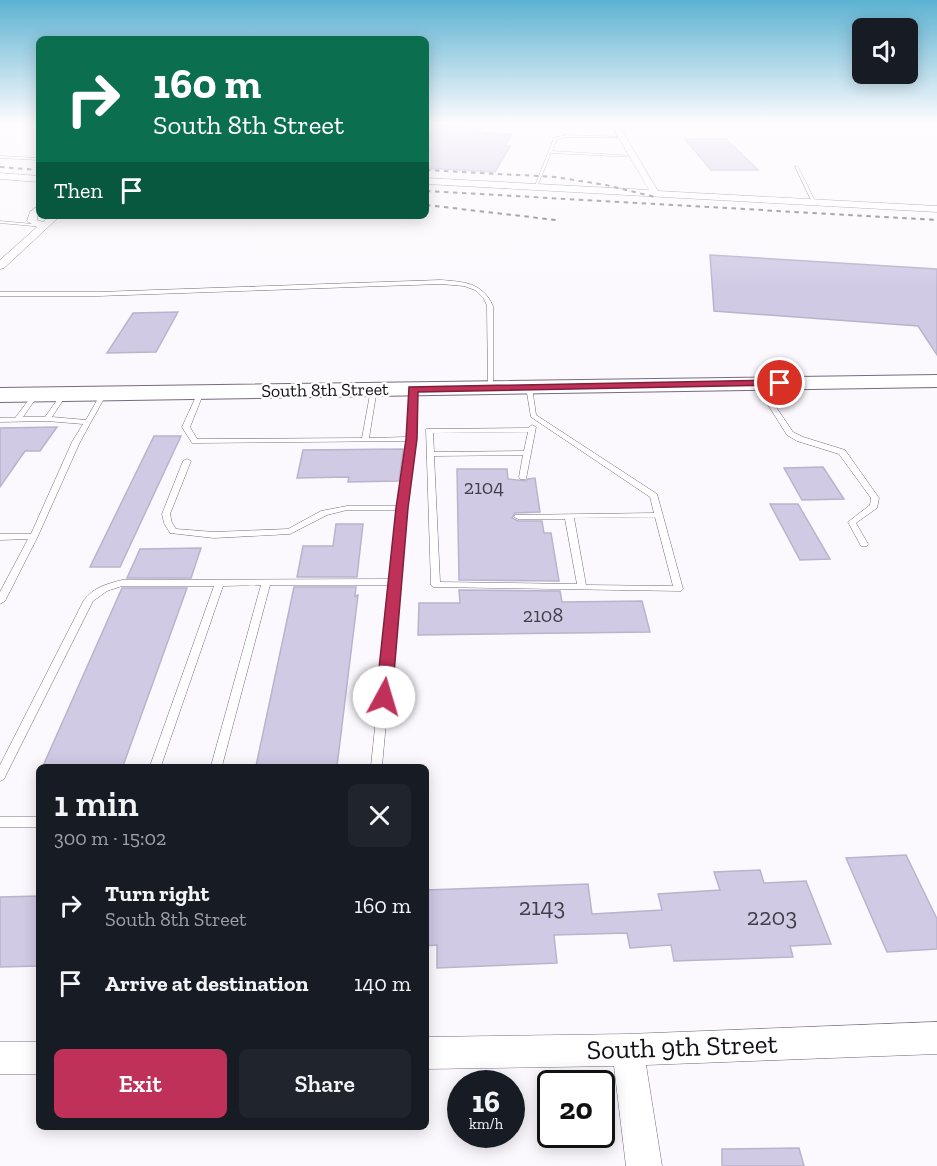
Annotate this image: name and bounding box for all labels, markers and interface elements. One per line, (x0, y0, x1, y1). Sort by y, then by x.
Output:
map controls (852, 18, 918, 84)
button: sound (852, 18, 918, 84)
text: 160 m (153, 58, 261, 109)
icon: right (54, 60, 132, 138)
text: South 8th Street (153, 109, 344, 141)
icon: arrive (115, 174, 148, 207)
text: Then (54, 177, 103, 204)
pin (754, 357, 805, 408)
icon: arrive (763, 366, 796, 399)
street label: South 8th Street (261, 378, 389, 402)
house number: 2104 (464, 475, 504, 499)
house number: 2108 (523, 603, 563, 627)
position arrow (352, 665, 416, 729)
text: 1 min (54, 782, 139, 825)
button: close (348, 784, 411, 847)
text: 300 m · 15:02 (54, 826, 166, 850)
text: Turn right (105, 880, 209, 907)
icon: right (54, 889, 87, 922)
text: 160 m (354, 892, 411, 919)
house number: 2143 (519, 892, 565, 921)
house number: 2203 (747, 902, 797, 931)
text: South 8th Street (105, 907, 247, 931)
icon: arrive (54, 967, 87, 1000)
text: Arrive at destination (105, 970, 308, 997)
text: 140 m (354, 970, 411, 997)
street label: South 9th Street (586, 1028, 778, 1066)
button: Exit (54, 1049, 227, 1118)
button: Share (239, 1049, 411, 1118)
speed limit sign: 20 (537, 1070, 615, 1148)
text: 16 (472, 1084, 500, 1120)
text: km/h (469, 1115, 503, 1133)

